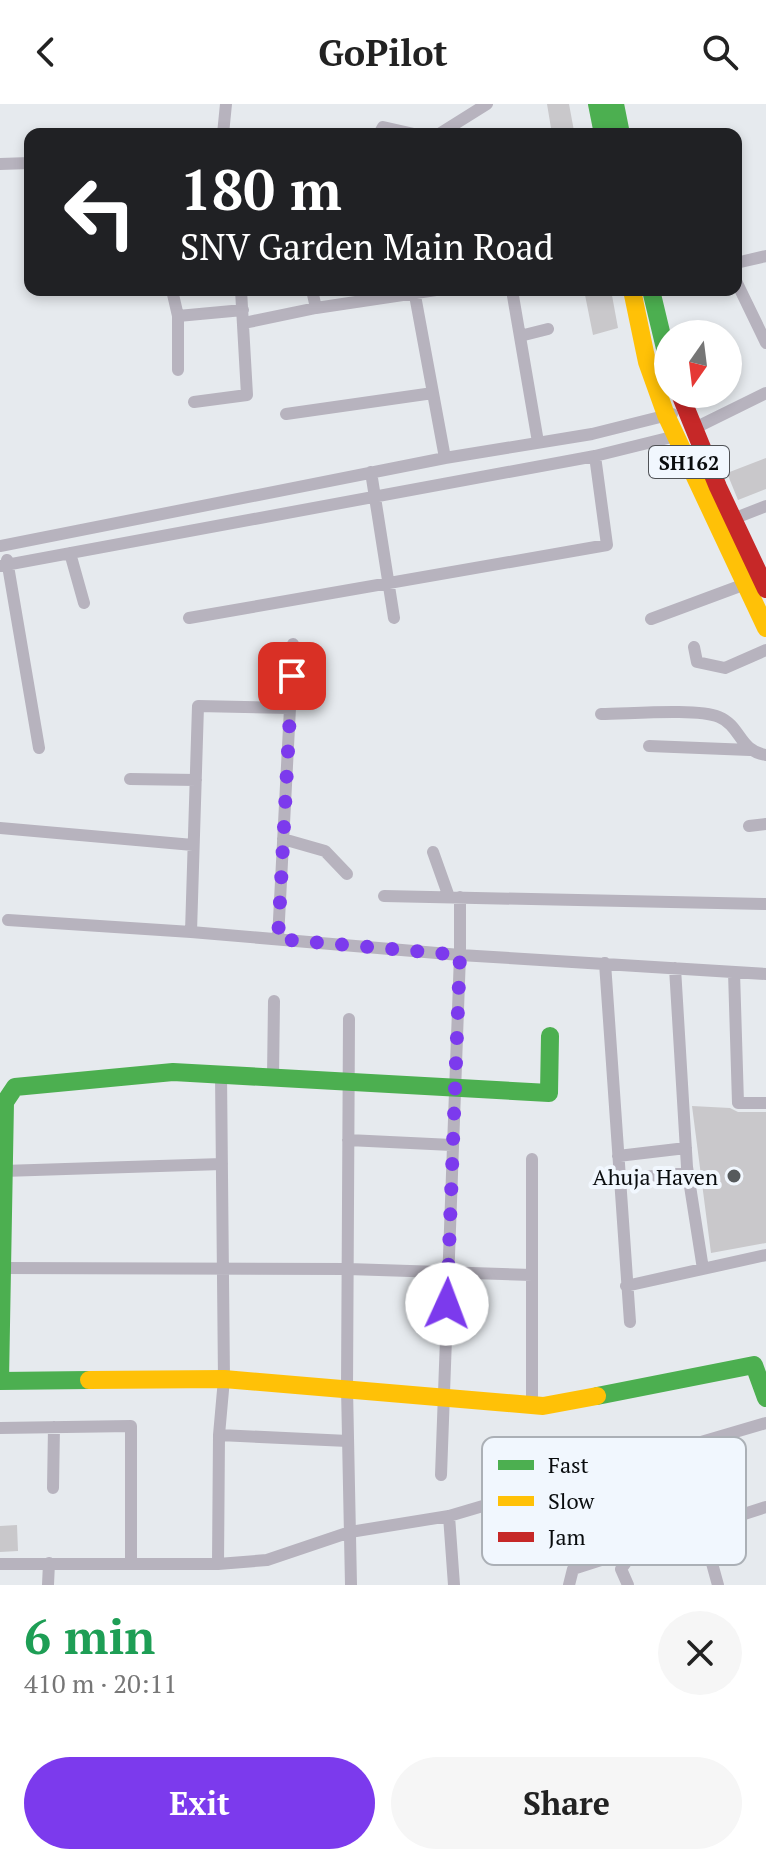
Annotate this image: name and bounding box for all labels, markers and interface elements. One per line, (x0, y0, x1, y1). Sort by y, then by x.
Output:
text: GoPilot (318, 29, 448, 76)
icon: back (24, 30, 68, 74)
icon: search (698, 30, 742, 74)
text: 180 m (180, 152, 342, 226)
icon: left (48, 160, 152, 264)
text: SNV Garden Main Road (180, 223, 554, 270)
north arrow (654, 320, 742, 408)
map controls (654, 320, 742, 408)
road number: SH162 (649, 446, 729, 478)
pin (258, 642, 326, 710)
icon: arrive (270, 654, 314, 698)
place label: Ahuja Haven (593, 1162, 718, 1191)
marker: Ahuja Haven (725, 1167, 743, 1185)
position arrow (405, 1262, 489, 1346)
legend (482, 1437, 746, 1565)
text: Fast (548, 1450, 589, 1479)
text: Slow (548, 1486, 595, 1515)
text: Jam (548, 1522, 586, 1551)
text: 6 min (24, 1604, 155, 1668)
button: close (658, 1611, 742, 1695)
text: 410 m · 20:11 (24, 1666, 177, 1700)
button: Exit (24, 1757, 375, 1849)
button: Share (391, 1757, 742, 1849)

